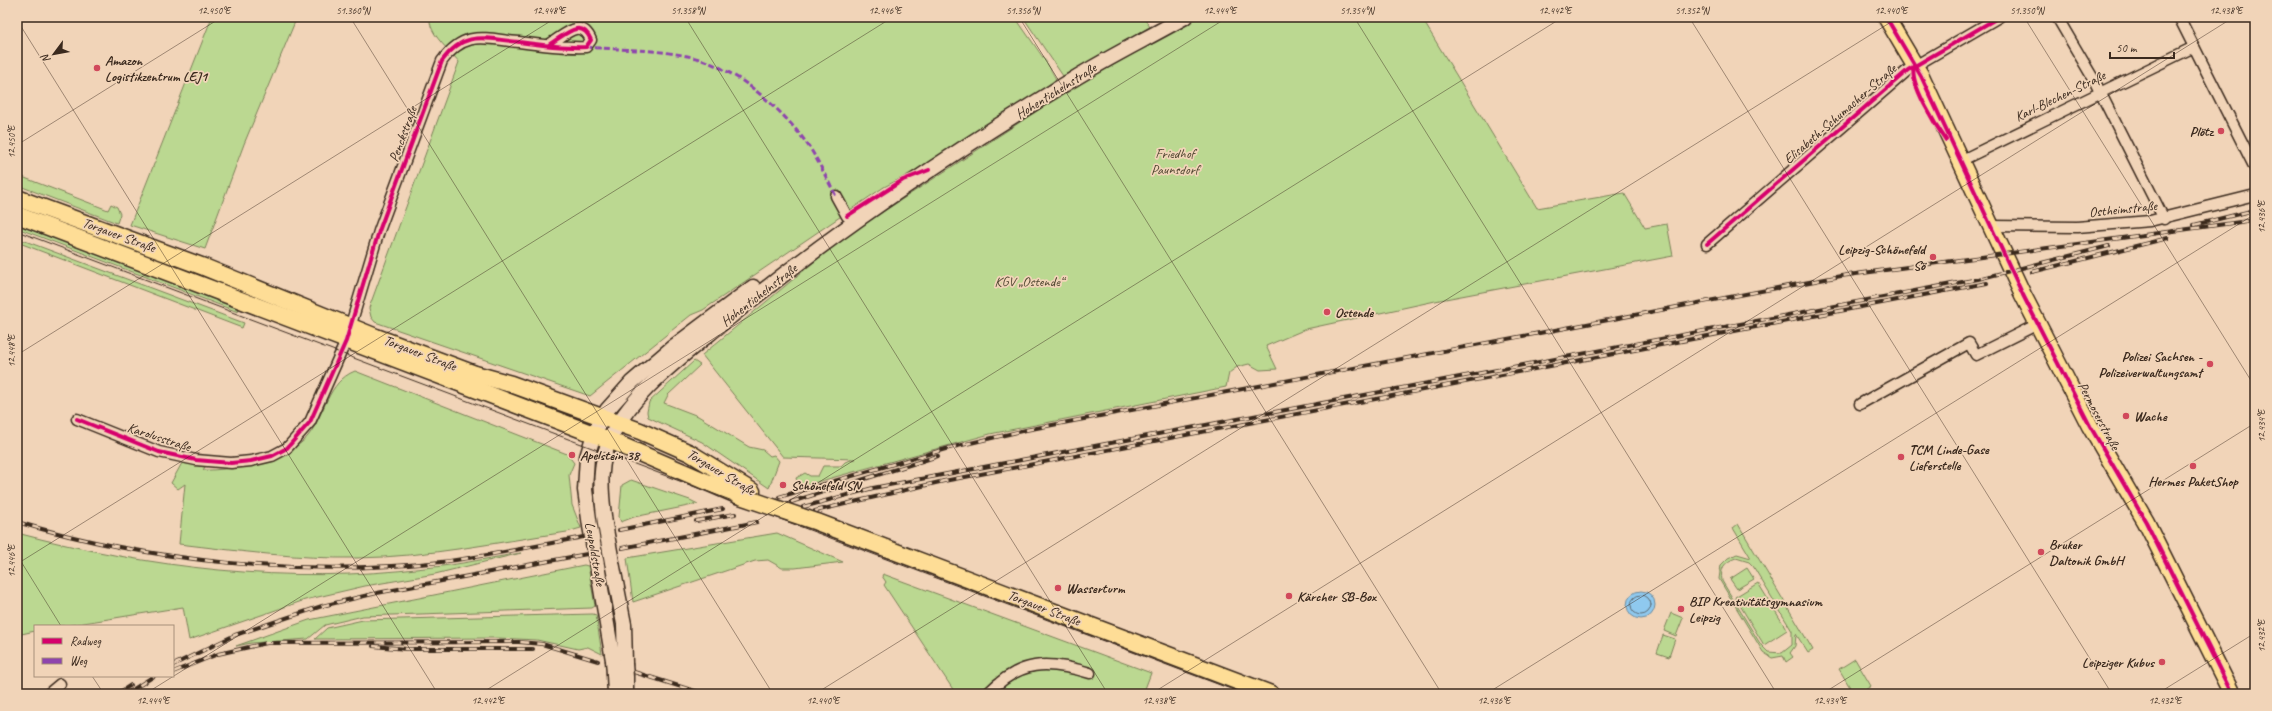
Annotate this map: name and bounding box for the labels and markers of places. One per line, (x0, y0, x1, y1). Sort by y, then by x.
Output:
place label: Amazon Logistikzentrum LEJ1 (105, 52, 209, 85)
marker: Amazon Logistikzentrum LEJ1 (92, 63, 102, 73)
place label: Plötz (2190, 123, 2215, 140)
marker: Plötz (2216, 126, 2226, 136)
place label: Leipzig-Schönefeld Sö (1838, 241, 1927, 274)
marker: Leipzig-Schönefeld Sö (1928, 252, 1938, 262)
place label: Ostende (1335, 304, 1374, 321)
marker: Ostende (1322, 307, 1332, 317)
place label: Polizei Sachsen - Polizeiverwaltungsamt (2099, 348, 2204, 381)
marker: Polizei Sachsen - Polizeiverwaltungsamt (2205, 359, 2215, 369)
place label: Wache (2134, 408, 2168, 425)
marker: Wache (2121, 411, 2131, 421)
place label: TCM Linde-Gase Lieferstelle (1909, 441, 1990, 474)
place label: Apelstein 38 (580, 447, 641, 464)
marker: Apelstein 38 (567, 450, 577, 460)
marker: TCM Linde-Gase Lieferstelle (1896, 452, 1906, 462)
marker: Hermes PaketShop (2188, 461, 2198, 471)
place label: Hermes PaketShop (2148, 473, 2240, 490)
place label: Schönefeld SN (791, 477, 864, 494)
marker: Schönefeld SN (778, 480, 788, 490)
place label: Bruker Daltonik GmbH (2049, 536, 2126, 569)
marker: Bruker Daltonik GmbH (2036, 547, 2046, 557)
place label: Wasserturm (1066, 580, 1126, 597)
marker: Wasserturm (1053, 583, 1063, 593)
place label: Kärcher SB-Box (1297, 588, 1377, 605)
marker: Kärcher SB-Box (1284, 591, 1294, 601)
place label: BIP Kreativitätsgymnasium Leipzig (1689, 593, 1823, 626)
marker: BIP Kreativitätsgymnasium Leipzig (1676, 604, 1686, 614)
place label: Leipziger Kubus (2082, 654, 2156, 671)
marker: Leipziger Kubus (2157, 657, 2167, 667)

